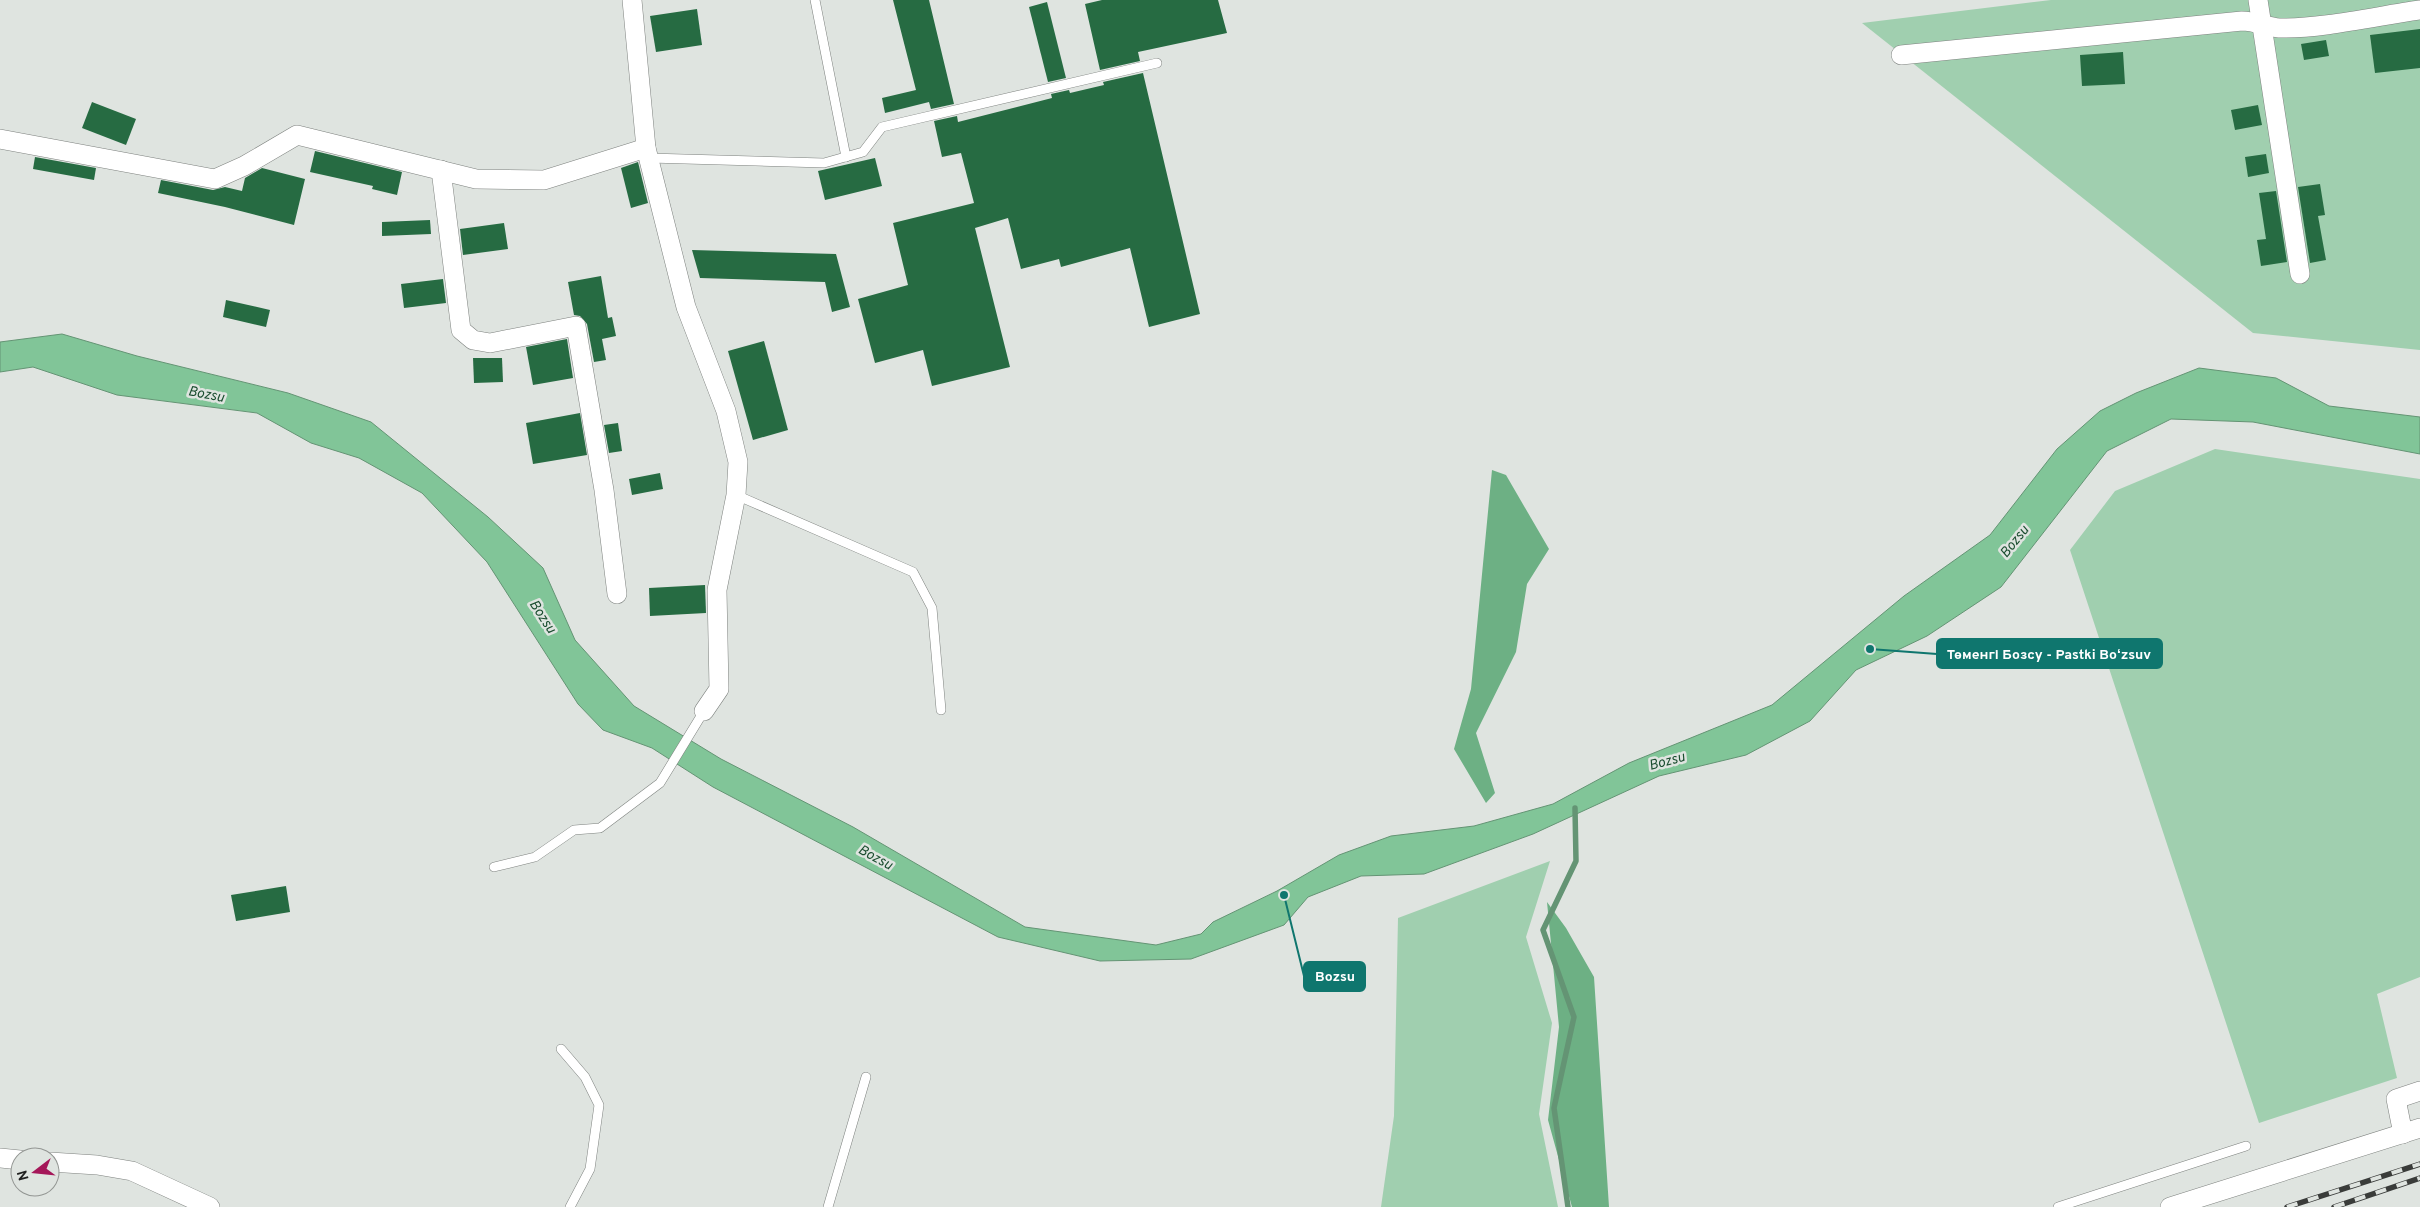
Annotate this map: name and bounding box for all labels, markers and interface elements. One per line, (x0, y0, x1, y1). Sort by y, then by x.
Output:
water label: Bozsu (186, 383, 226, 407)
water label: Bozsu (1997, 522, 2033, 562)
water label: Bozsu (525, 597, 559, 637)
callout: Төменгі Бозсу - Pastki Boʻzsuv (1937, 639, 2162, 668)
text: Төменгі Бозсу - Pastki Boʻzsuv (1947, 647, 2151, 664)
water label: Bozsu (1647, 749, 1687, 775)
water label: Bozsu (855, 842, 895, 874)
callout: Bozsu (1304, 962, 1365, 991)
text: Bozsu (1315, 969, 1355, 986)
north arrow (10, 1147, 60, 1197)
text: N (14, 1168, 34, 1182)

